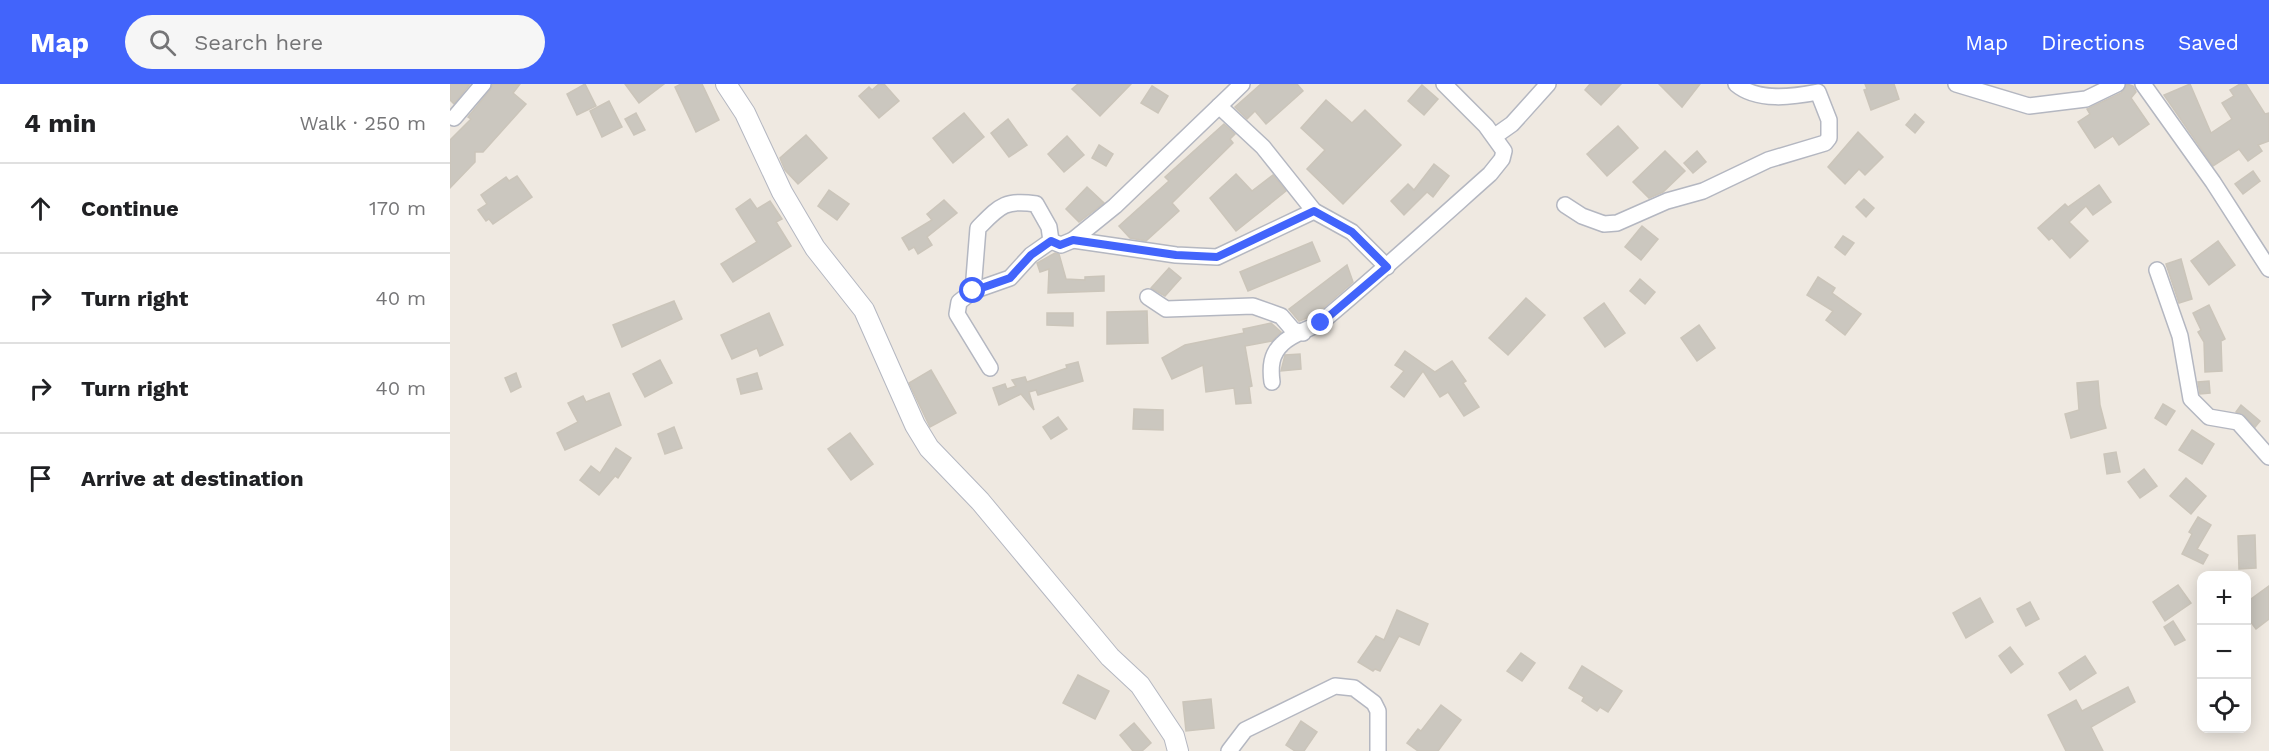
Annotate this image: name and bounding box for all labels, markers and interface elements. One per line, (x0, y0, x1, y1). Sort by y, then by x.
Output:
search box (125, 15, 545, 69)
text: Map (30, 26, 89, 59)
icon: search (146, 26, 179, 59)
text: Search here (194, 30, 323, 55)
text: Map (1965, 30, 2008, 55)
text: Directions (2041, 30, 2145, 55)
text: Saved (2178, 30, 2239, 55)
text: 4 min (24, 108, 96, 138)
text: Walk · 250 m (299, 111, 426, 135)
icon: ahead (24, 192, 57, 225)
text: Continue (81, 196, 179, 221)
text: 170 m (369, 196, 426, 220)
route start (959, 277, 985, 303)
icon: right (24, 282, 57, 315)
text: Turn right (81, 286, 188, 311)
text: 40 m (375, 286, 426, 310)
route end (1307, 309, 1333, 335)
icon: right (24, 372, 57, 405)
text: Turn right (81, 376, 188, 401)
text: 40 m (375, 376, 426, 400)
icon: arrive (24, 462, 57, 495)
text: Arrive at destination (81, 466, 304, 491)
map controls (2197, 571, 2251, 733)
button: + (2197, 571, 2251, 625)
button: − (2197, 625, 2251, 679)
button: locate (2197, 679, 2251, 733)

